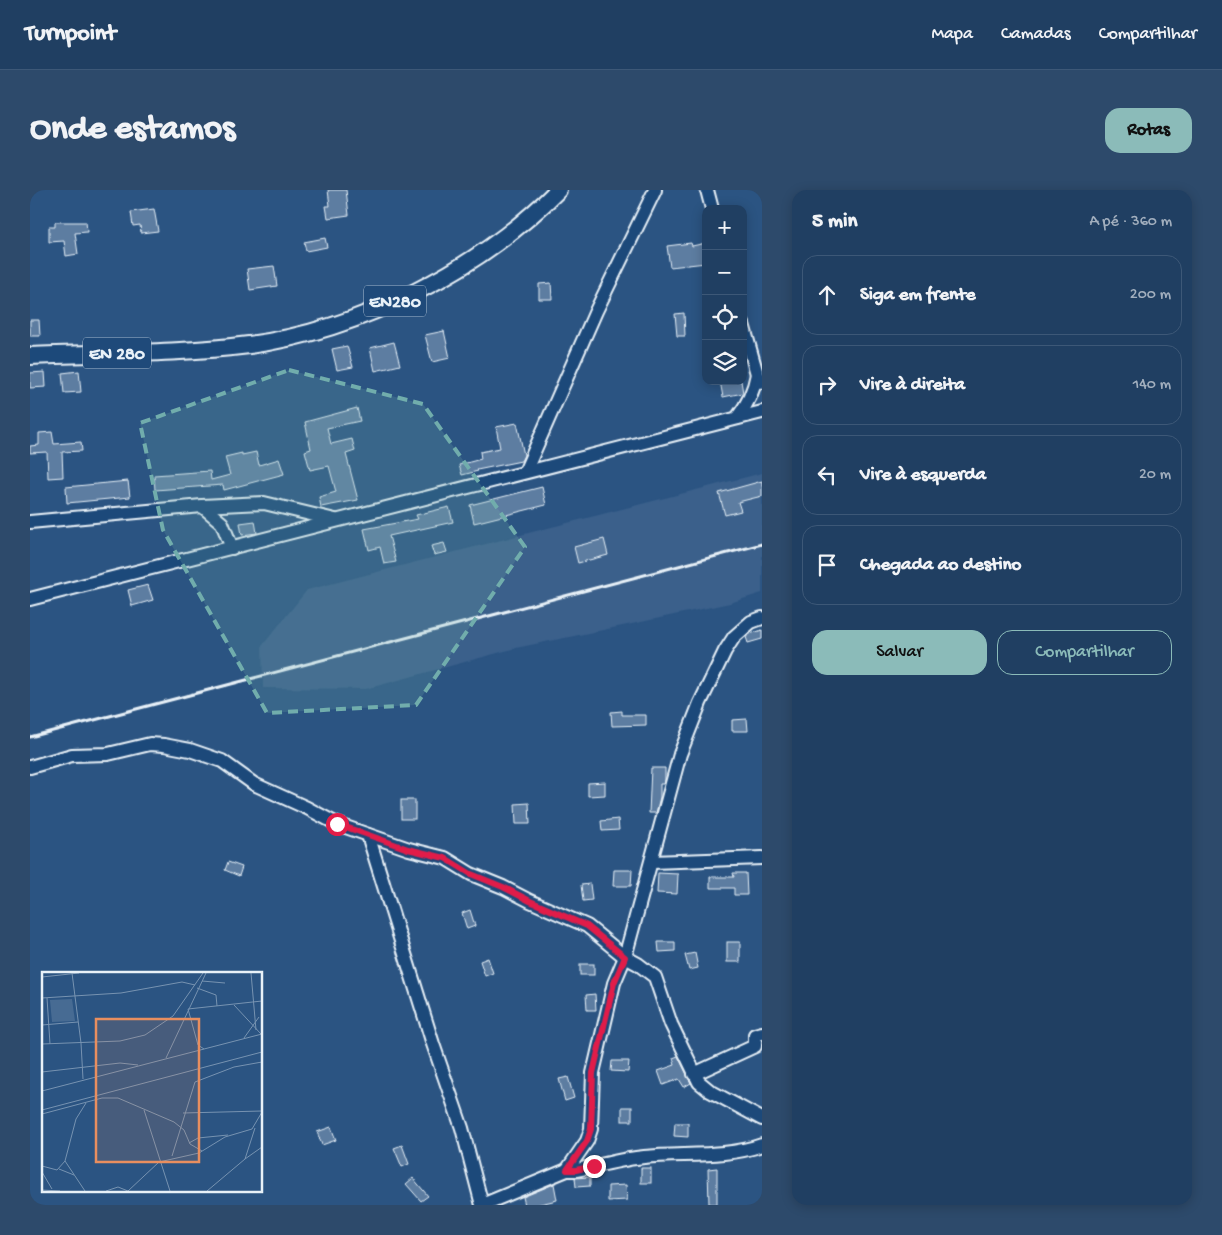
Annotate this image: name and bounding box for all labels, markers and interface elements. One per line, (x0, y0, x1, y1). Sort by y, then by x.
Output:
text: Turnpoint (25, 20, 116, 49)
text: Mapa (932, 24, 973, 45)
text: Camadas (1001, 24, 1071, 45)
text: Compartilhar (1099, 24, 1197, 45)
button: Rotas (1105, 108, 1192, 153)
text: Onde estamos (30, 110, 235, 151)
map controls (702, 205, 747, 385)
button: + (702, 205, 747, 250)
text: 5 min (812, 210, 857, 235)
text: A pé · 360 m (1089, 213, 1172, 232)
button: − (702, 250, 747, 295)
icon: ahead (813, 281, 841, 309)
text: Siga em frente (860, 284, 976, 307)
road number: EN280 (364, 285, 426, 316)
text: 200 m (1130, 286, 1171, 305)
button: locate (702, 295, 747, 340)
road number: EN 280 (83, 338, 151, 368)
button: layers (702, 340, 747, 385)
icon: right (813, 371, 841, 399)
text: Vire à direita (860, 374, 965, 397)
text: 140 m (1133, 376, 1171, 395)
icon: left (813, 461, 841, 489)
text: Vire à esquerda (860, 464, 986, 487)
text: 20 m (1139, 466, 1171, 485)
icon: arrive (813, 551, 841, 579)
text: Chegada ao destino (860, 554, 1021, 577)
button: Salvar (812, 630, 987, 675)
button: Compartilhar (997, 630, 1172, 675)
route start (326, 813, 349, 836)
inset map (42, 972, 262, 1192)
route end (583, 1155, 606, 1178)

